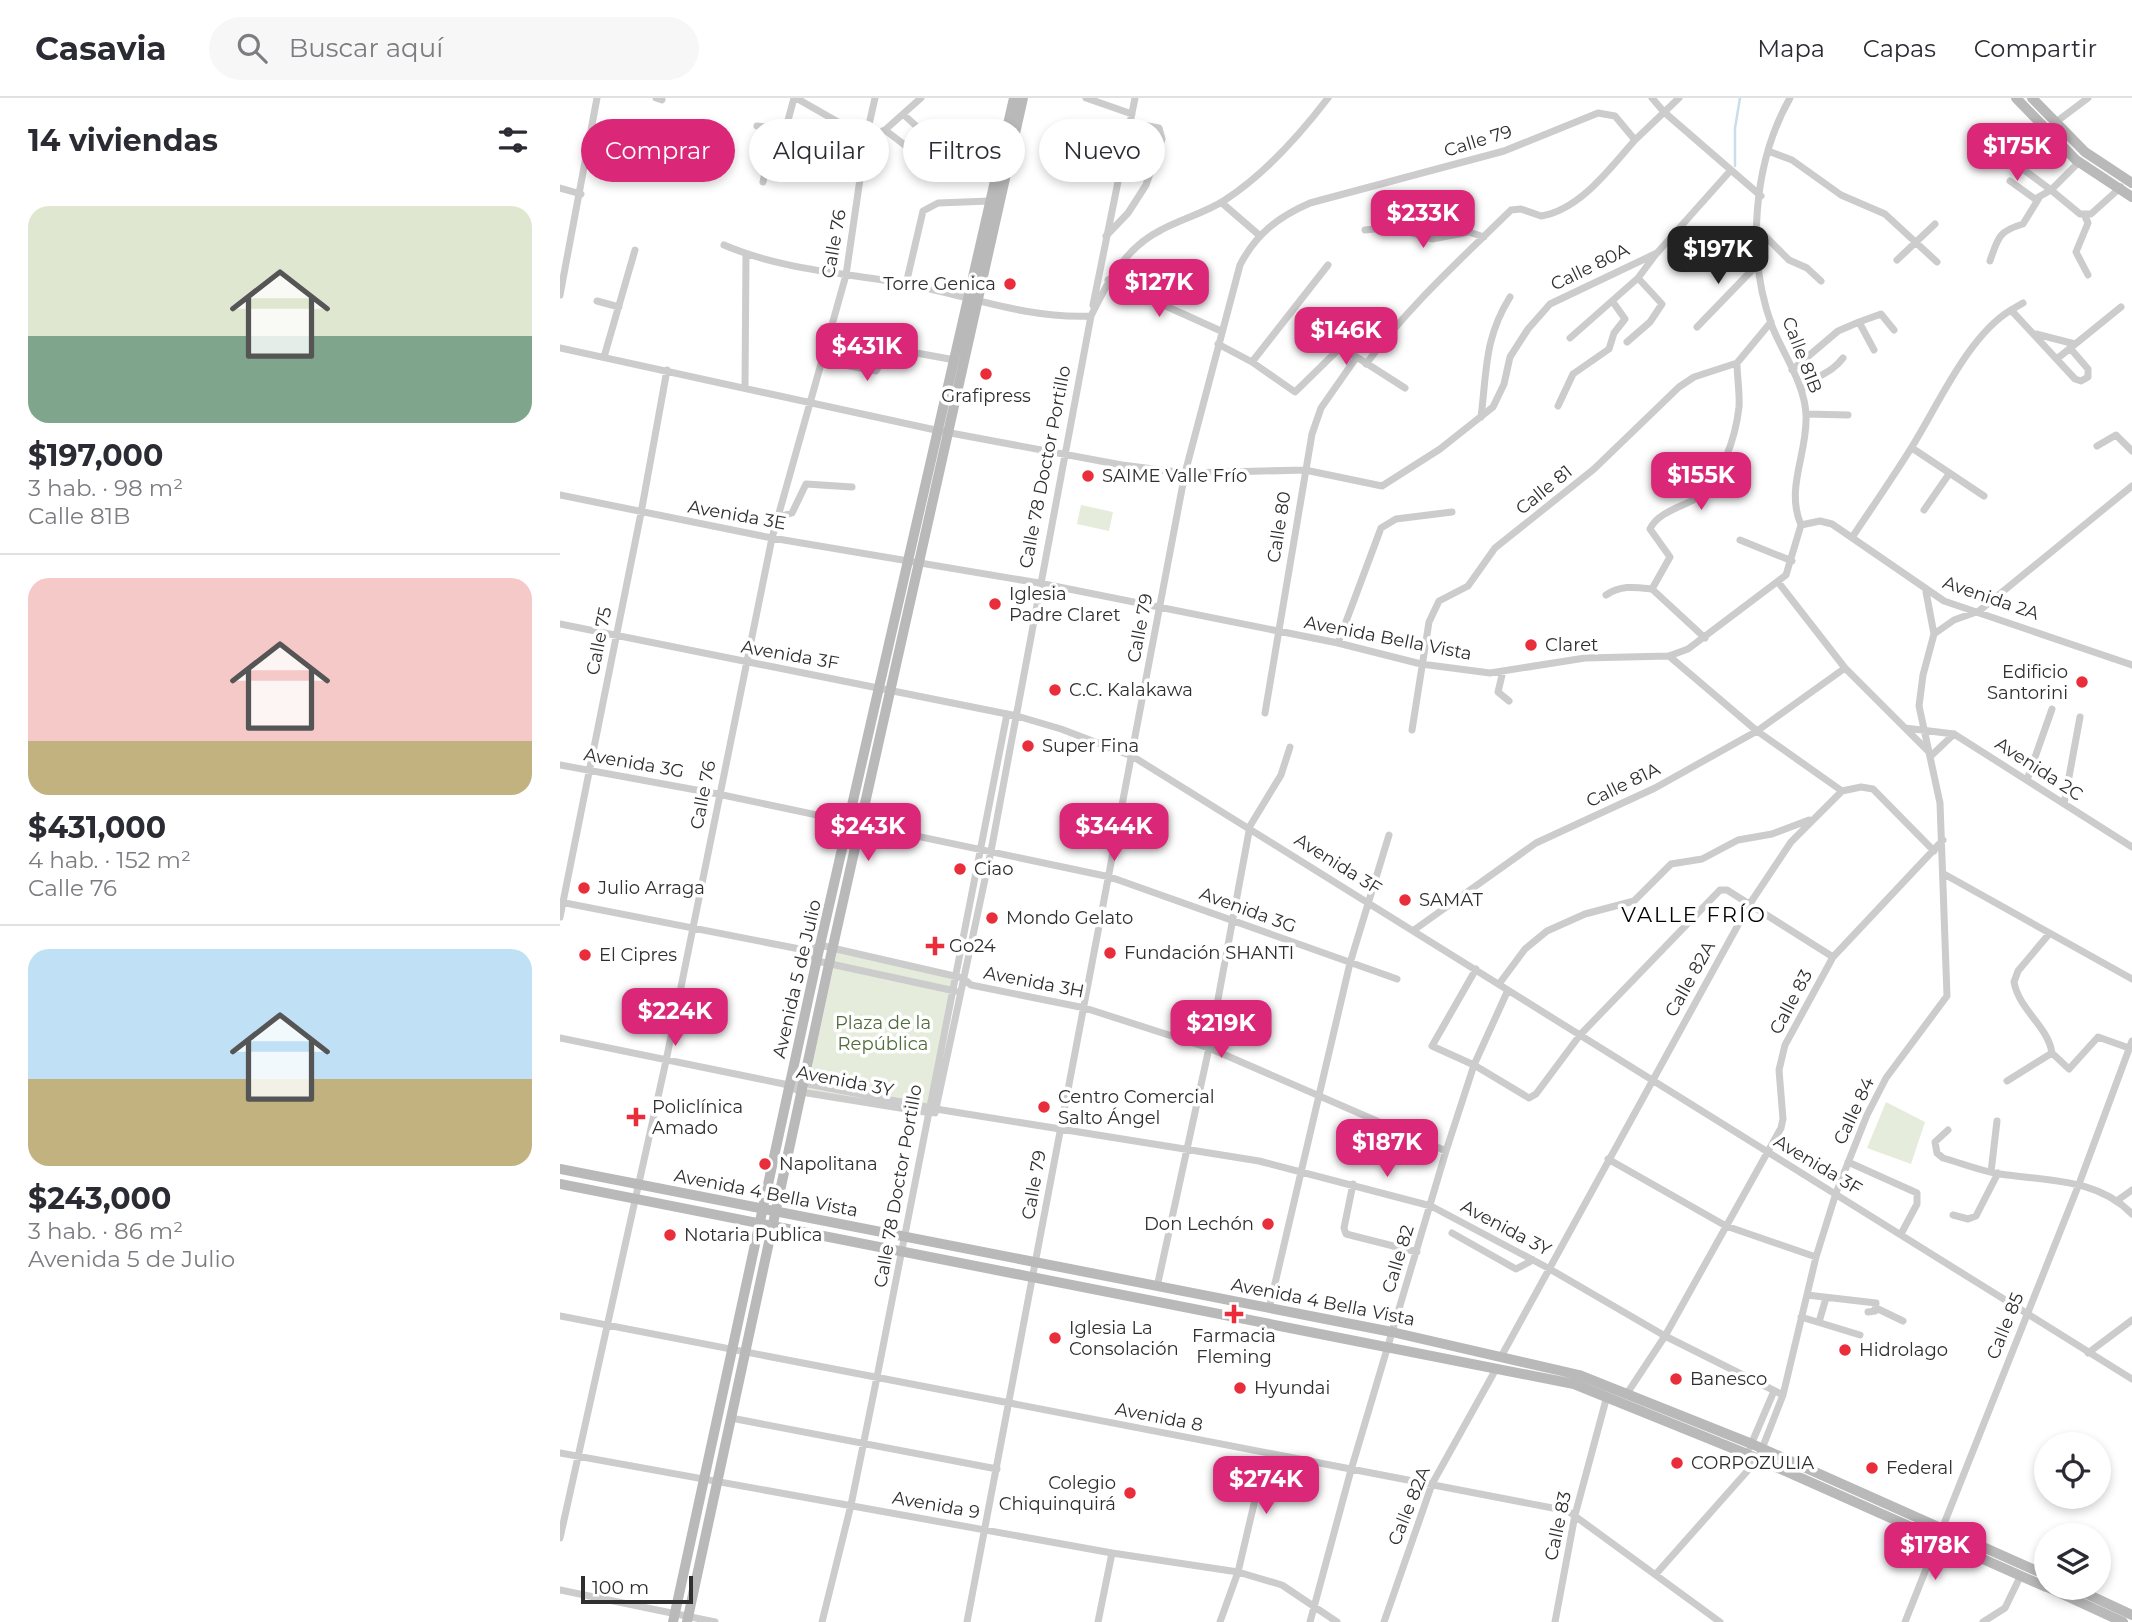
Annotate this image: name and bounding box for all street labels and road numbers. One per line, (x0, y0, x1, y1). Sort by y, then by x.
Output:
street label: Calle 79 (1441, 120, 1515, 162)
street label: Calle 76 (817, 208, 851, 280)
street label: Calle 80A (1547, 239, 1633, 295)
street label: Calle 81B (1777, 314, 1827, 396)
street label: Calle 78 Doctor Portillo (1015, 364, 1075, 570)
street label: Calle 81 (1511, 461, 1577, 519)
street label: Calle 80 (1263, 490, 1295, 564)
street label: Avenida 3E (686, 496, 788, 534)
street label: Avenida 2A (1940, 571, 2042, 625)
street label: Calle 79 (1123, 591, 1157, 665)
street label: Calle 75 (582, 605, 616, 677)
street label: Avenida Bella Vista (1302, 611, 1474, 665)
street label: Avenida 3F (739, 636, 841, 674)
street label: Avenida 2C (1991, 732, 2087, 806)
street label: Avenida 3G (582, 743, 686, 783)
street label: Calle 81A (1582, 758, 1664, 812)
street label: Calle 76 (686, 759, 720, 831)
street label: Avenida 3F (1290, 828, 1386, 900)
street label: Avenida 3G (1197, 882, 1299, 938)
street label: Avenida 5 de Julio (768, 898, 826, 1060)
street label: Calle 82A (1660, 937, 1720, 1021)
street label: Avenida 3H (982, 961, 1086, 1003)
street label: Calle 83 (1765, 966, 1817, 1038)
street label: Avenida 3Y (794, 1061, 896, 1101)
street label: Calle 84 (1829, 1074, 1879, 1148)
street label: Calle 78 Doctor Portillo (869, 1083, 927, 1289)
street label: Avenida 3F (1770, 1130, 1866, 1200)
street label: Calle 79 (1017, 1149, 1051, 1221)
street label: Avenida 4 Bella Vista (672, 1164, 860, 1222)
street label: Avenida 3Y (1457, 1195, 1555, 1261)
street label: Calle 82 (1377, 1222, 1419, 1296)
street label: Avenida 4 Bella Vista (1229, 1273, 1417, 1331)
street label: Calle 85 (1982, 1289, 2028, 1363)
street label: Avenida 8 (1113, 1398, 1205, 1436)
street label: Calle 82A (1383, 1463, 1435, 1549)
street label: Avenida 9 (891, 1486, 981, 1524)
street label: Calle 83 (1540, 1489, 1576, 1563)

